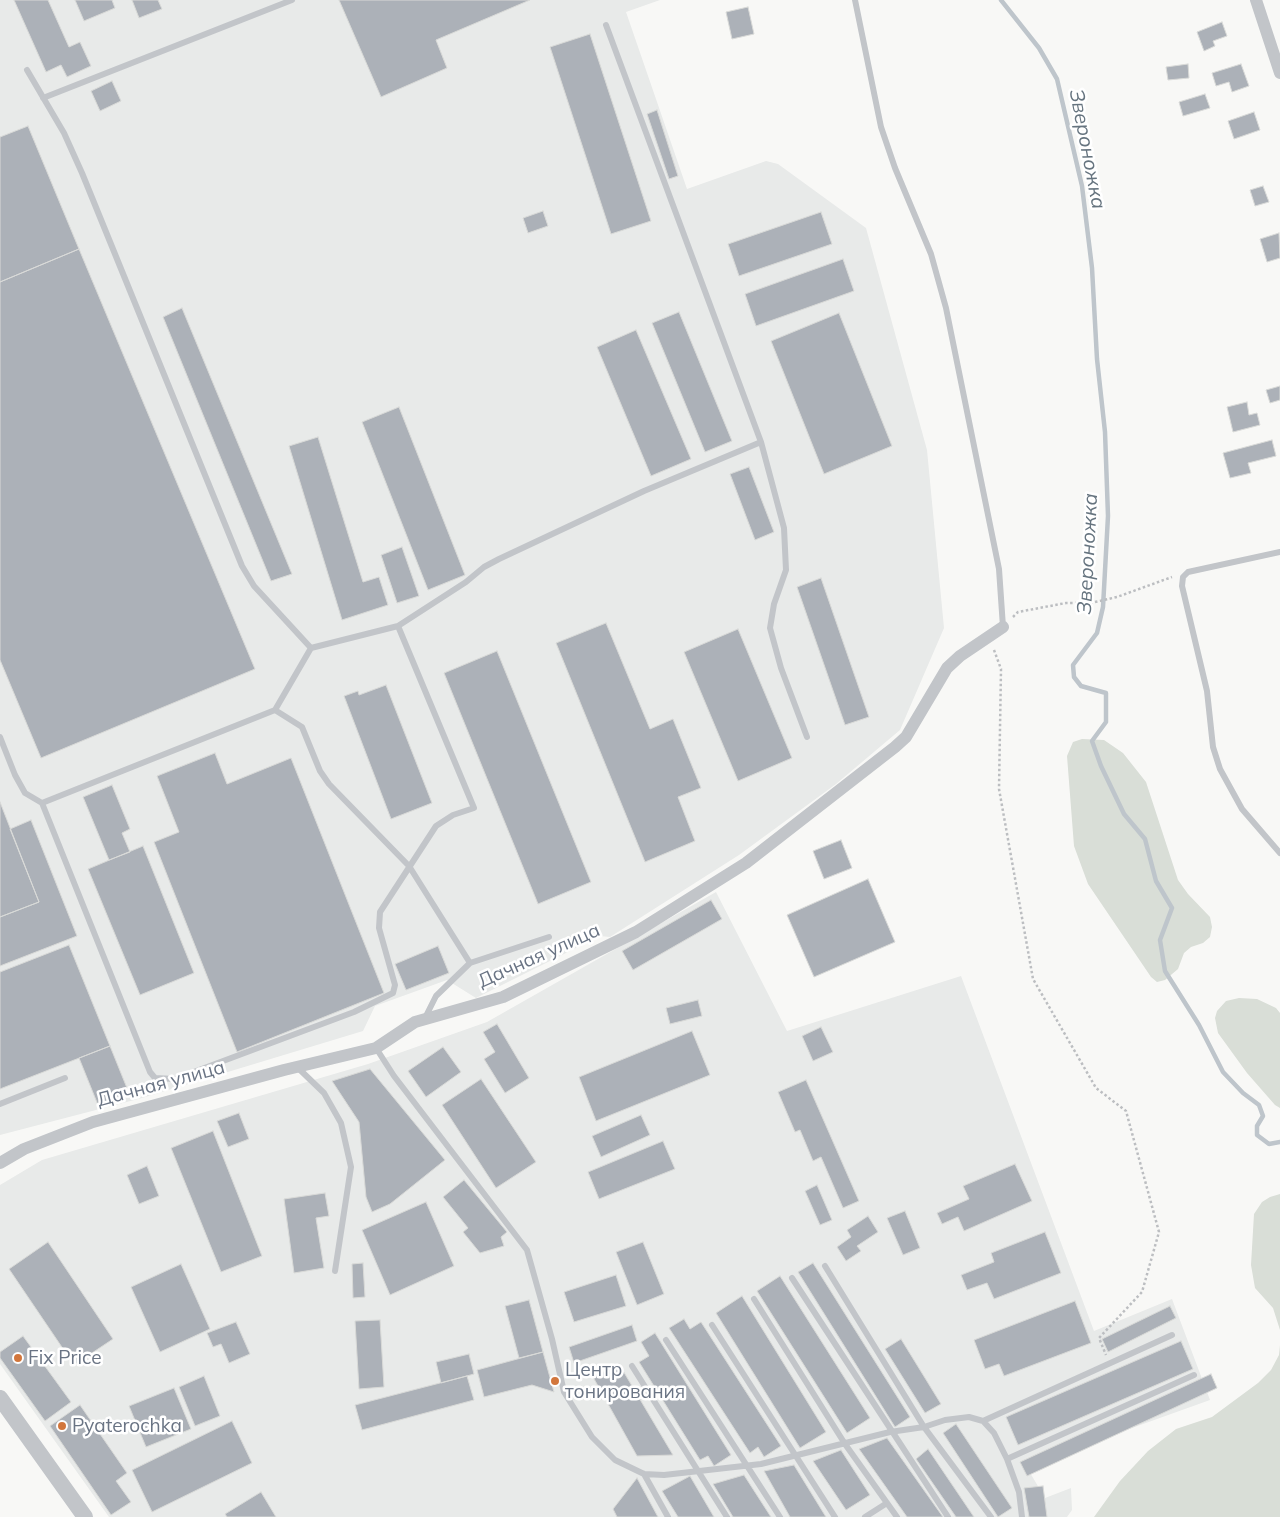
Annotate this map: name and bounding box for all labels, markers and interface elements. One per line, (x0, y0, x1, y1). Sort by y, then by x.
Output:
water label: Звероножка (1064, 87, 1110, 211)
water label: Звероножка (1073, 493, 1103, 615)
street label: Дачная улица (474, 919, 604, 993)
street label: Дачная улица (95, 1056, 227, 1112)
place label: Fix Price (28, 1347, 101, 1369)
marker: Fix Price (12, 1352, 24, 1364)
place label: Центр тонирования (565, 1359, 685, 1403)
marker: Центр тонирования (549, 1375, 561, 1387)
place label: Pyaterochka (72, 1415, 182, 1437)
marker: Pyaterochka (56, 1420, 68, 1432)

